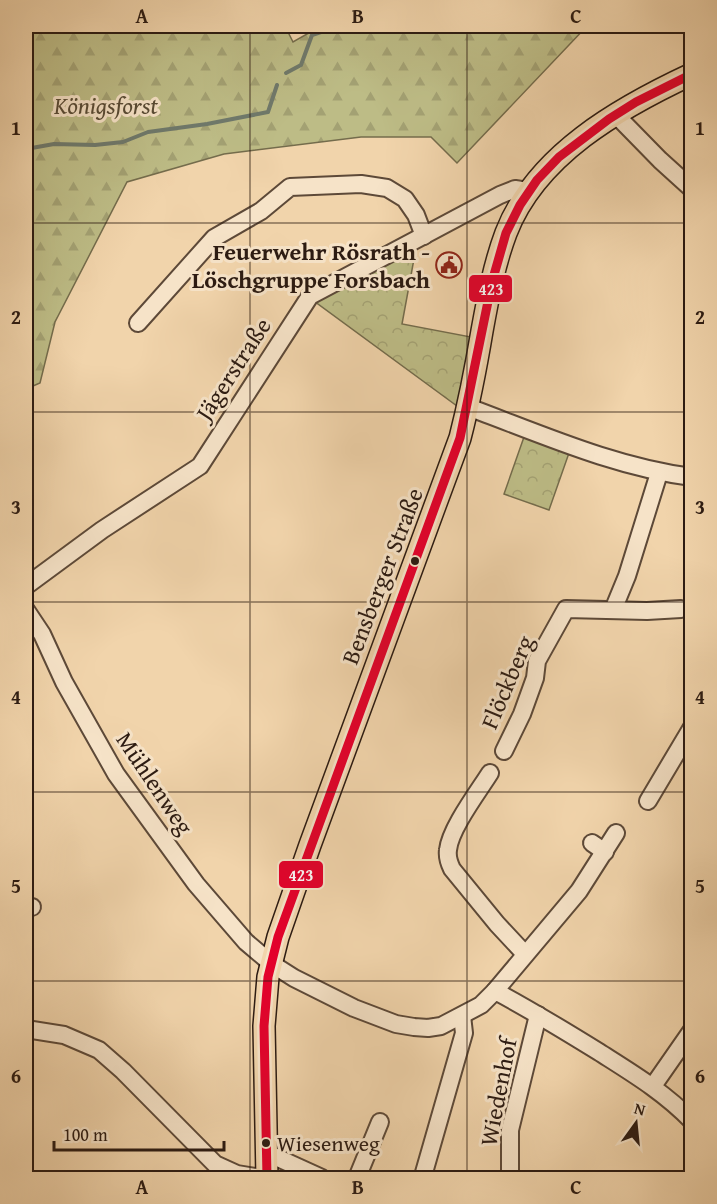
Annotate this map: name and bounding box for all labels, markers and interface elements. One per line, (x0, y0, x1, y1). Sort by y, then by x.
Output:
text: A (136, 1, 149, 30)
text: B (352, 1, 364, 30)
text: C (570, 1, 582, 30)
park label: Königsforst (53, 88, 158, 123)
text: 1 (11, 113, 21, 142)
text: 1 (695, 113, 705, 142)
place label: Feuerwehr Rösrath - Löschgruppe Forsbach (192, 234, 430, 297)
public building icon: Feuerwehr Rösrath - Löschgruppe Forsbach (434, 250, 464, 280)
line badge: 423 (468, 274, 513, 303)
text: 423 (479, 277, 503, 301)
text: 2 (11, 302, 21, 331)
text: 2 (695, 302, 705, 331)
street label: Jägerstraße (185, 311, 279, 430)
street label: Bensberger Straße (332, 483, 432, 669)
text: 3 (11, 492, 21, 521)
text: 3 (695, 492, 705, 521)
unlabelled marker (409, 555, 421, 567)
street label: Flöckberg (472, 630, 542, 734)
text: 4 (11, 682, 21, 711)
text: 4 (695, 682, 705, 711)
street label: Mühlenweg (108, 725, 202, 841)
line badge: 423 (278, 860, 324, 889)
text: 423 (289, 863, 313, 887)
text: 5 (11, 871, 21, 900)
text: 5 (695, 871, 705, 900)
street label: Wiedenhof (470, 1033, 526, 1149)
text: 6 (11, 1061, 21, 1090)
text: 6 (695, 1061, 705, 1090)
north arrow (606, 1093, 666, 1153)
text: N (632, 1096, 648, 1122)
scale bar (54, 1114, 224, 1152)
text: 100 m (63, 1121, 108, 1148)
place label: Wiesenweg (277, 1127, 380, 1159)
marker: Wiesenweg (260, 1137, 272, 1149)
text: A (136, 1172, 149, 1201)
text: B (352, 1172, 364, 1201)
text: C (570, 1172, 582, 1201)

